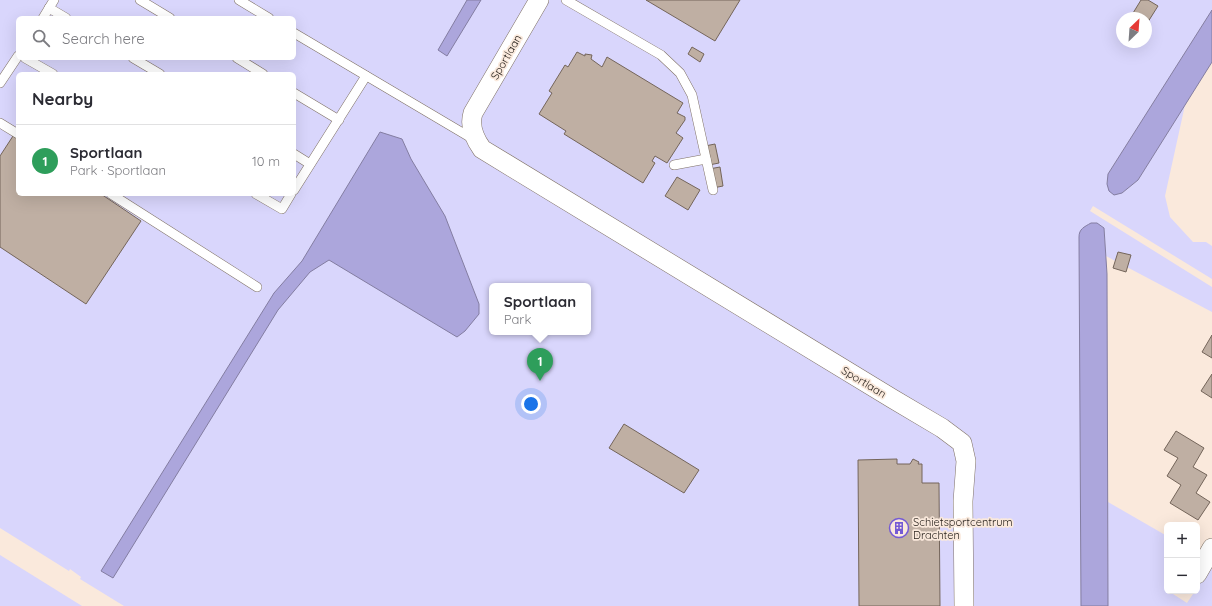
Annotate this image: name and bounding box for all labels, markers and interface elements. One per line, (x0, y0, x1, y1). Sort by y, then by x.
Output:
north arrow (1116, 12, 1152, 48)
search box (16, 16, 296, 60)
icon: search (30, 27, 52, 49)
text: Search here (62, 29, 145, 48)
street label: Sportlaan (487, 32, 525, 82)
text: Nearby (32, 88, 93, 109)
text: Sportlaan (70, 143, 142, 162)
text: 1 (42, 153, 48, 169)
text: 10 m (252, 153, 280, 169)
text: Park · Sportlaan (70, 162, 166, 178)
popup (489, 283, 591, 335)
text: Sportlaan (504, 292, 576, 311)
text: Park (504, 311, 531, 327)
pin: 1 (527, 348, 553, 381)
street label: Sportlaan (839, 363, 889, 401)
your location (521, 394, 541, 414)
place label: Schietsportcentrum Drachten (913, 515, 1013, 542)
building icon: Schietsportcentrum Drachten (888, 517, 910, 539)
map controls (1164, 522, 1200, 594)
button: + (1164, 522, 1200, 558)
button: − (1164, 558, 1200, 594)

